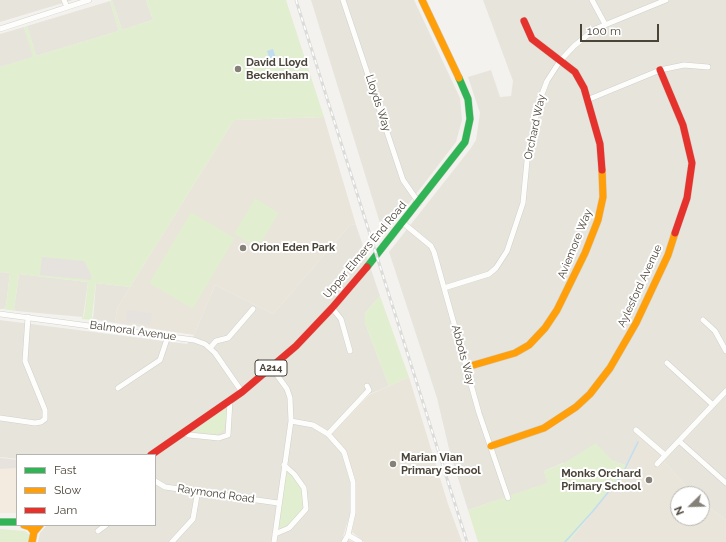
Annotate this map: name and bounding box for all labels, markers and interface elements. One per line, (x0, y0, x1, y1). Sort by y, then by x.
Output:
scale bar (582, 16, 661, 42)
text: 100 m (587, 24, 621, 38)
place label: David Lloyd Beckenham (246, 56, 309, 82)
marker: David Lloyd Beckenham (233, 64, 243, 74)
street label: Lloyds Way (363, 73, 393, 133)
street label: Orchard Way (522, 93, 548, 161)
street label: Upper Elmers End Road (321, 199, 409, 301)
street label: Aviemore Way (555, 207, 595, 281)
place label: Orion Eden Park (251, 241, 335, 255)
marker: Orion Eden Park (238, 243, 248, 253)
street label: Aylesford Avenue (615, 243, 665, 329)
street label: Balmoral Avenue (89, 318, 177, 344)
street label: Abbots Way (449, 323, 477, 387)
road number: A214 (255, 360, 287, 376)
place label: Marian Vian Primary School (401, 451, 481, 477)
legend (16, 454, 156, 526)
marker: Marian Vian Primary School (388, 459, 398, 469)
text: Fast (54, 463, 77, 477)
place label: Monks Orchard Primary School (561, 467, 641, 493)
marker: Monks Orchard Primary School (644, 475, 654, 485)
street label: Raymond Road (176, 482, 256, 506)
text: Slow (54, 483, 81, 497)
north arrow (670, 486, 710, 526)
text: Jam (54, 503, 77, 517)
text: N (672, 504, 687, 517)

